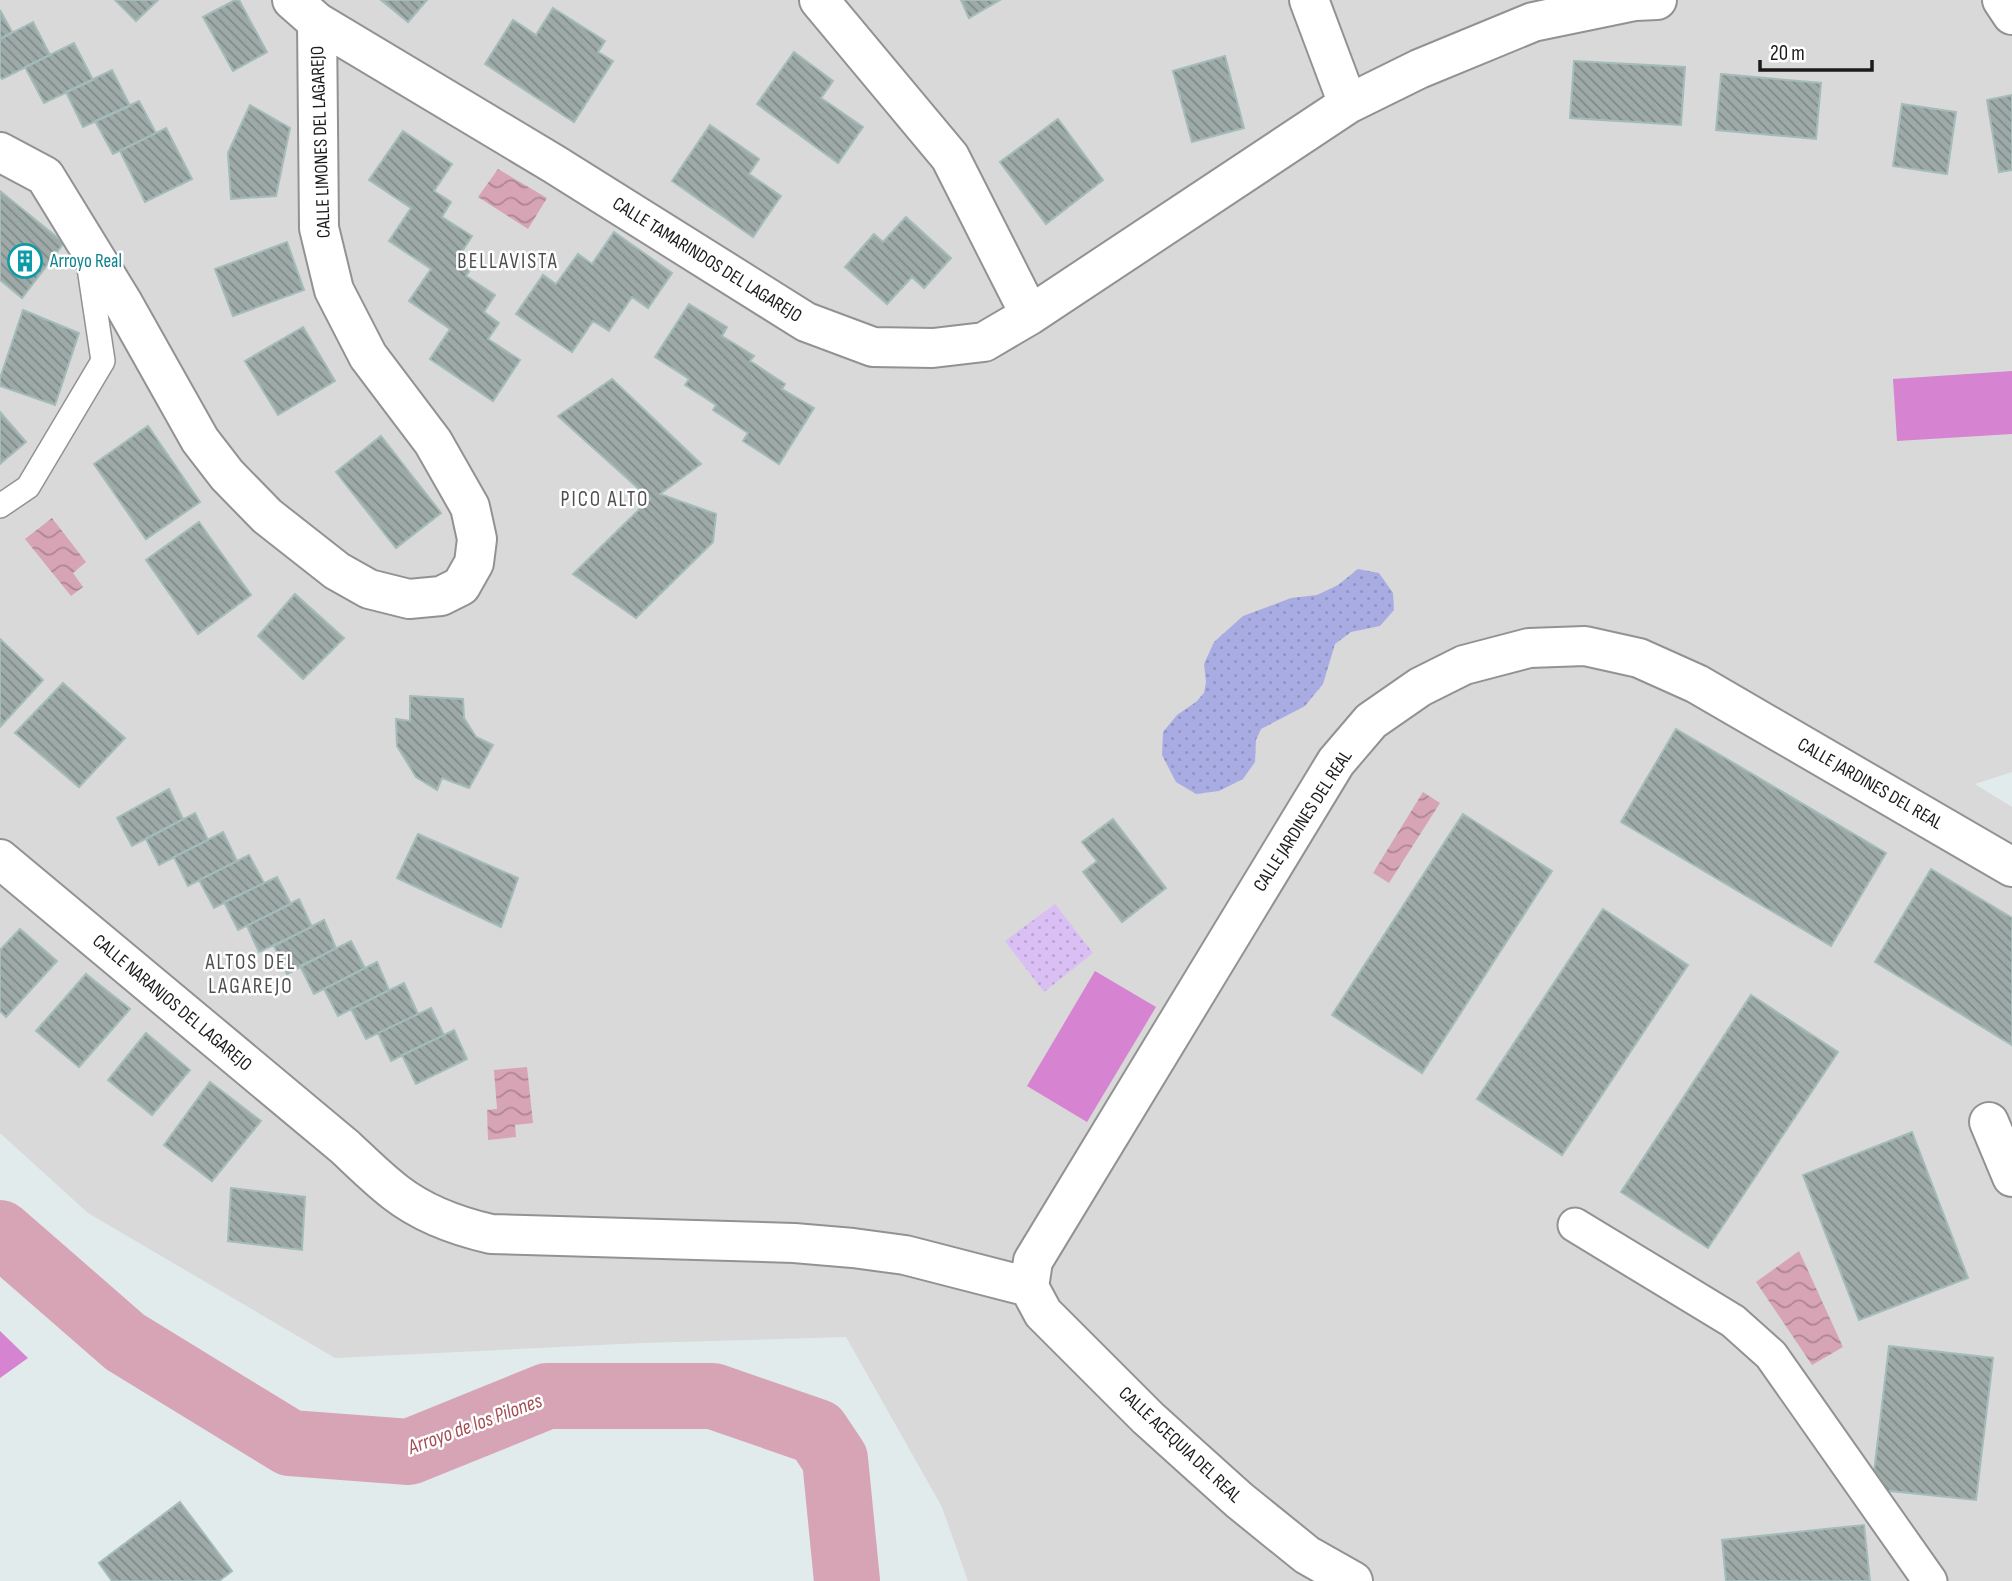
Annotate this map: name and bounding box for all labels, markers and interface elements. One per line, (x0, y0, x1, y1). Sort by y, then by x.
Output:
scale bar (1760, 28, 1872, 72)
text: 20 m (1770, 41, 1805, 66)
street label: CALLE LIMONES DEL LAGAREJO (306, 45, 336, 239)
street label: CALLE TAMARINDOS DEL LAGAREJO (608, 192, 806, 328)
building icon: Arroyo Real (6, 242, 44, 280)
district label: BELLAVISTA (457, 249, 559, 274)
place label: Arroyo Real (49, 250, 122, 273)
district label: PICO ALTO (561, 487, 649, 512)
street label: CALLE JARDINES DEL REAL (1793, 733, 1947, 835)
street label: CALLE JARDINES DEL REAL (1249, 746, 1357, 896)
street label: CALLE NARANJOS DEL LAGAREJO (88, 930, 256, 1076)
district label: ALTOS DEL LAGAREJO (205, 950, 296, 999)
street label: CALLE ACEQUIA DEL REAL (1114, 1382, 1246, 1508)
water label: Arroyo de los Pilones (404, 1388, 546, 1460)

